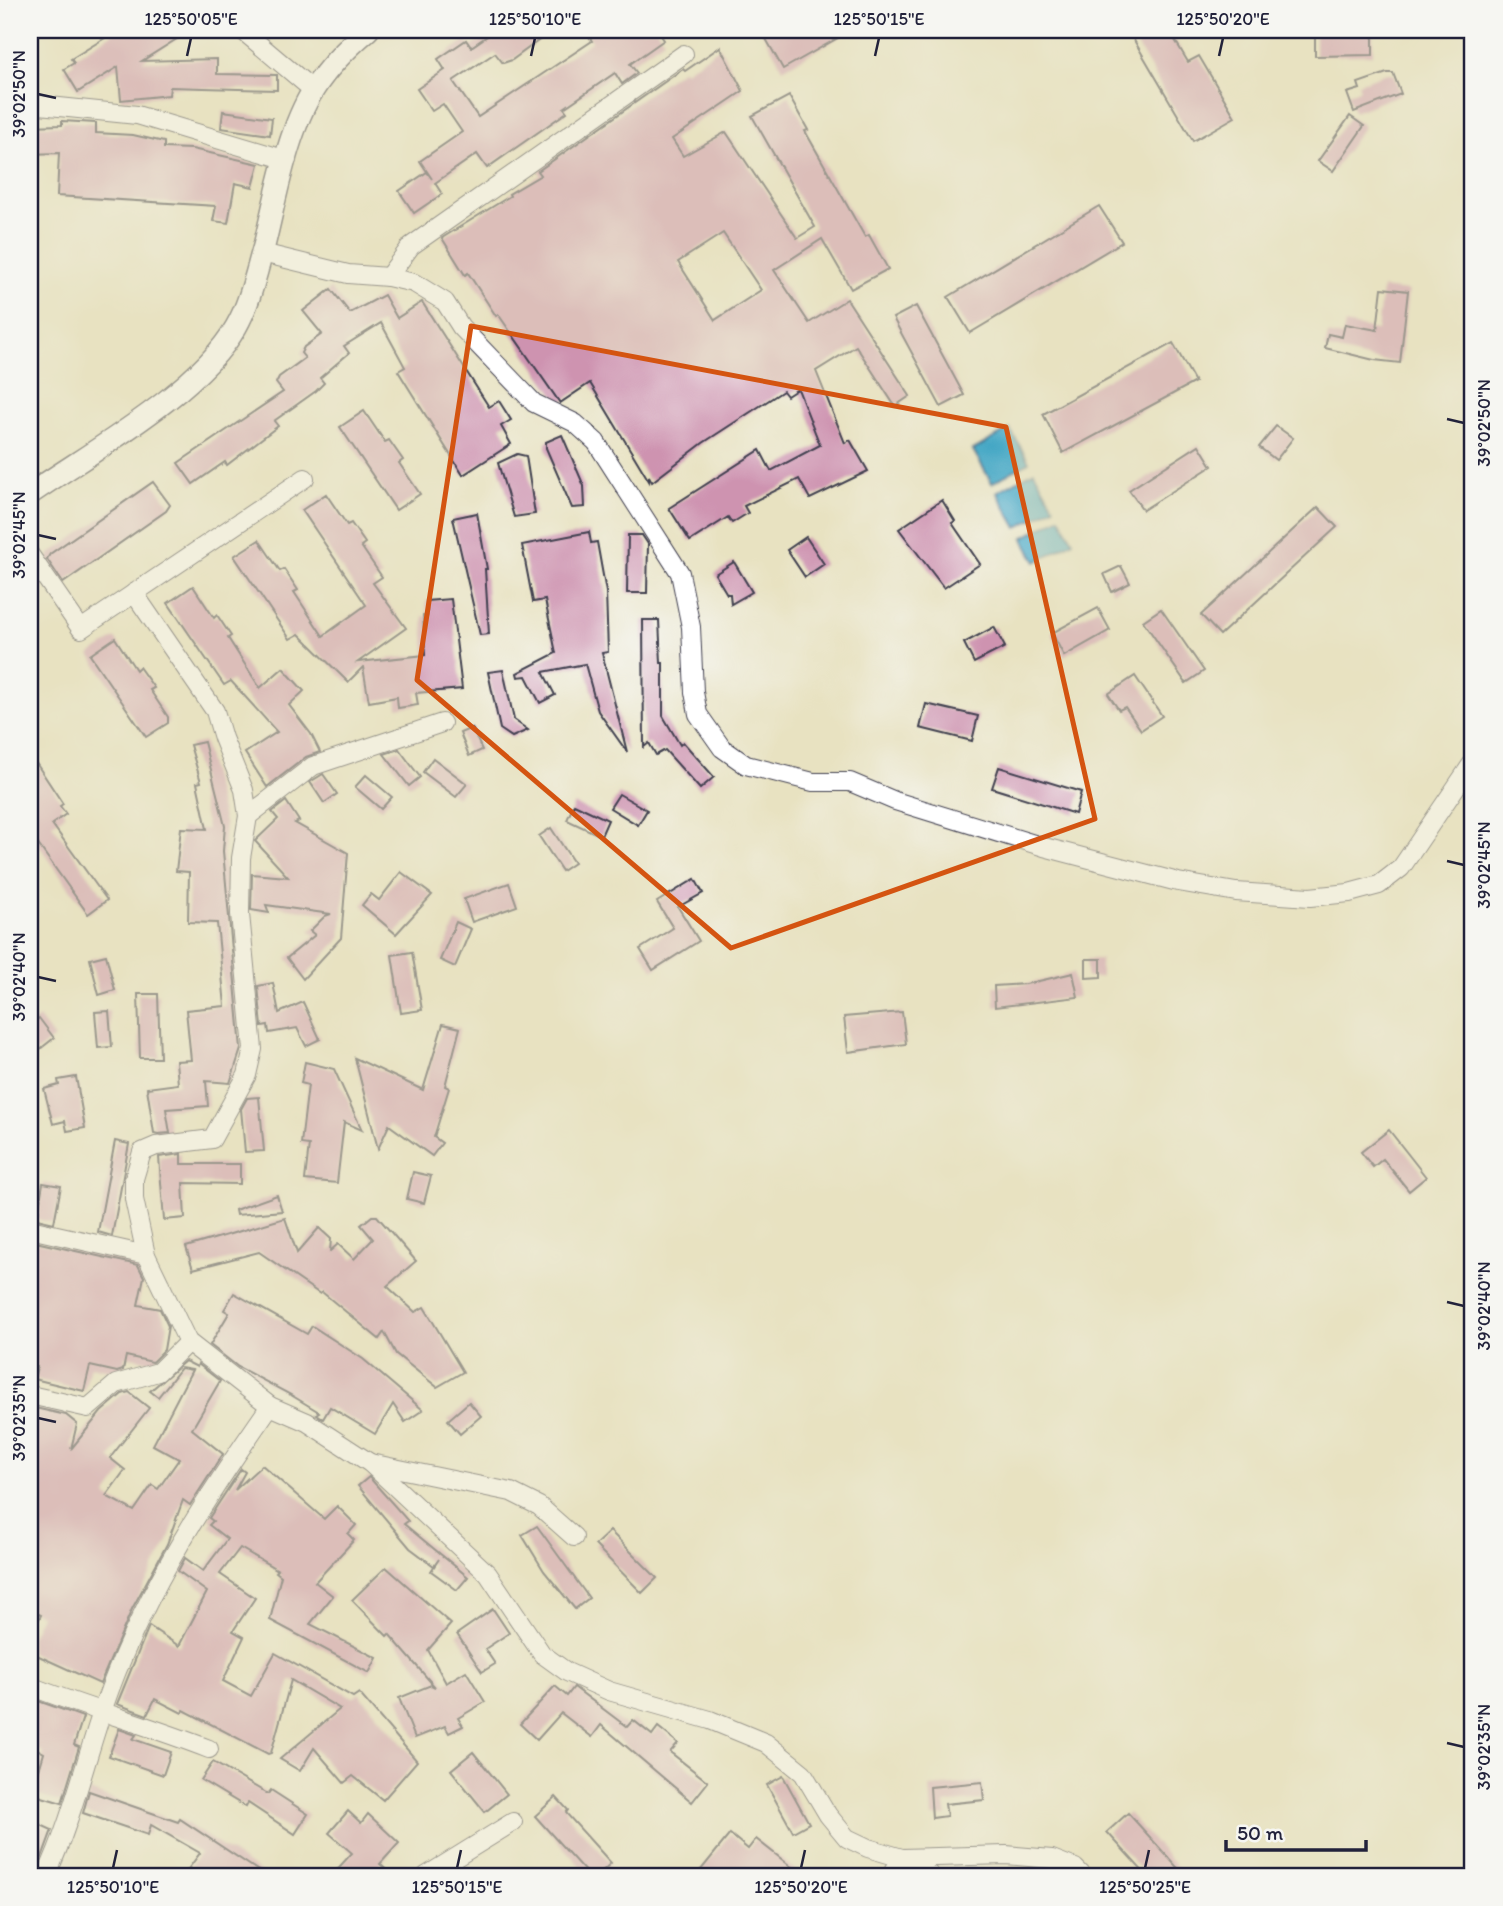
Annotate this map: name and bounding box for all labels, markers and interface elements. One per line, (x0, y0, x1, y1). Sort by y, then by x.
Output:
text: 125°50'05"E (144, 8, 238, 30)
text: 125°50'10"E (489, 8, 581, 30)
text: 125°50'15"E (834, 8, 924, 30)
text: 125°50'20"E (1176, 8, 1270, 30)
text: 39°02'50"N (8, 50, 30, 138)
text: 39°02'50"N (1473, 379, 1495, 467)
text: 39°02'45"N (8, 491, 30, 579)
text: 39°02'45"N (1473, 821, 1495, 909)
text: 39°02'40"N (8, 932, 30, 1022)
text: 39°02'40"N (1473, 1261, 1495, 1351)
text: 39°02'35"N (8, 1375, 30, 1461)
text: 39°02'35"N (1473, 1704, 1495, 1790)
scale bar (1226, 1808, 1366, 1852)
text: 50 m (1237, 1820, 1284, 1845)
text: 125°50'10"E (67, 1876, 159, 1898)
text: 125°50'15"E (412, 1876, 502, 1898)
text: 125°50'20"E (754, 1876, 848, 1898)
text: 125°50'25"E (1099, 1876, 1191, 1898)

